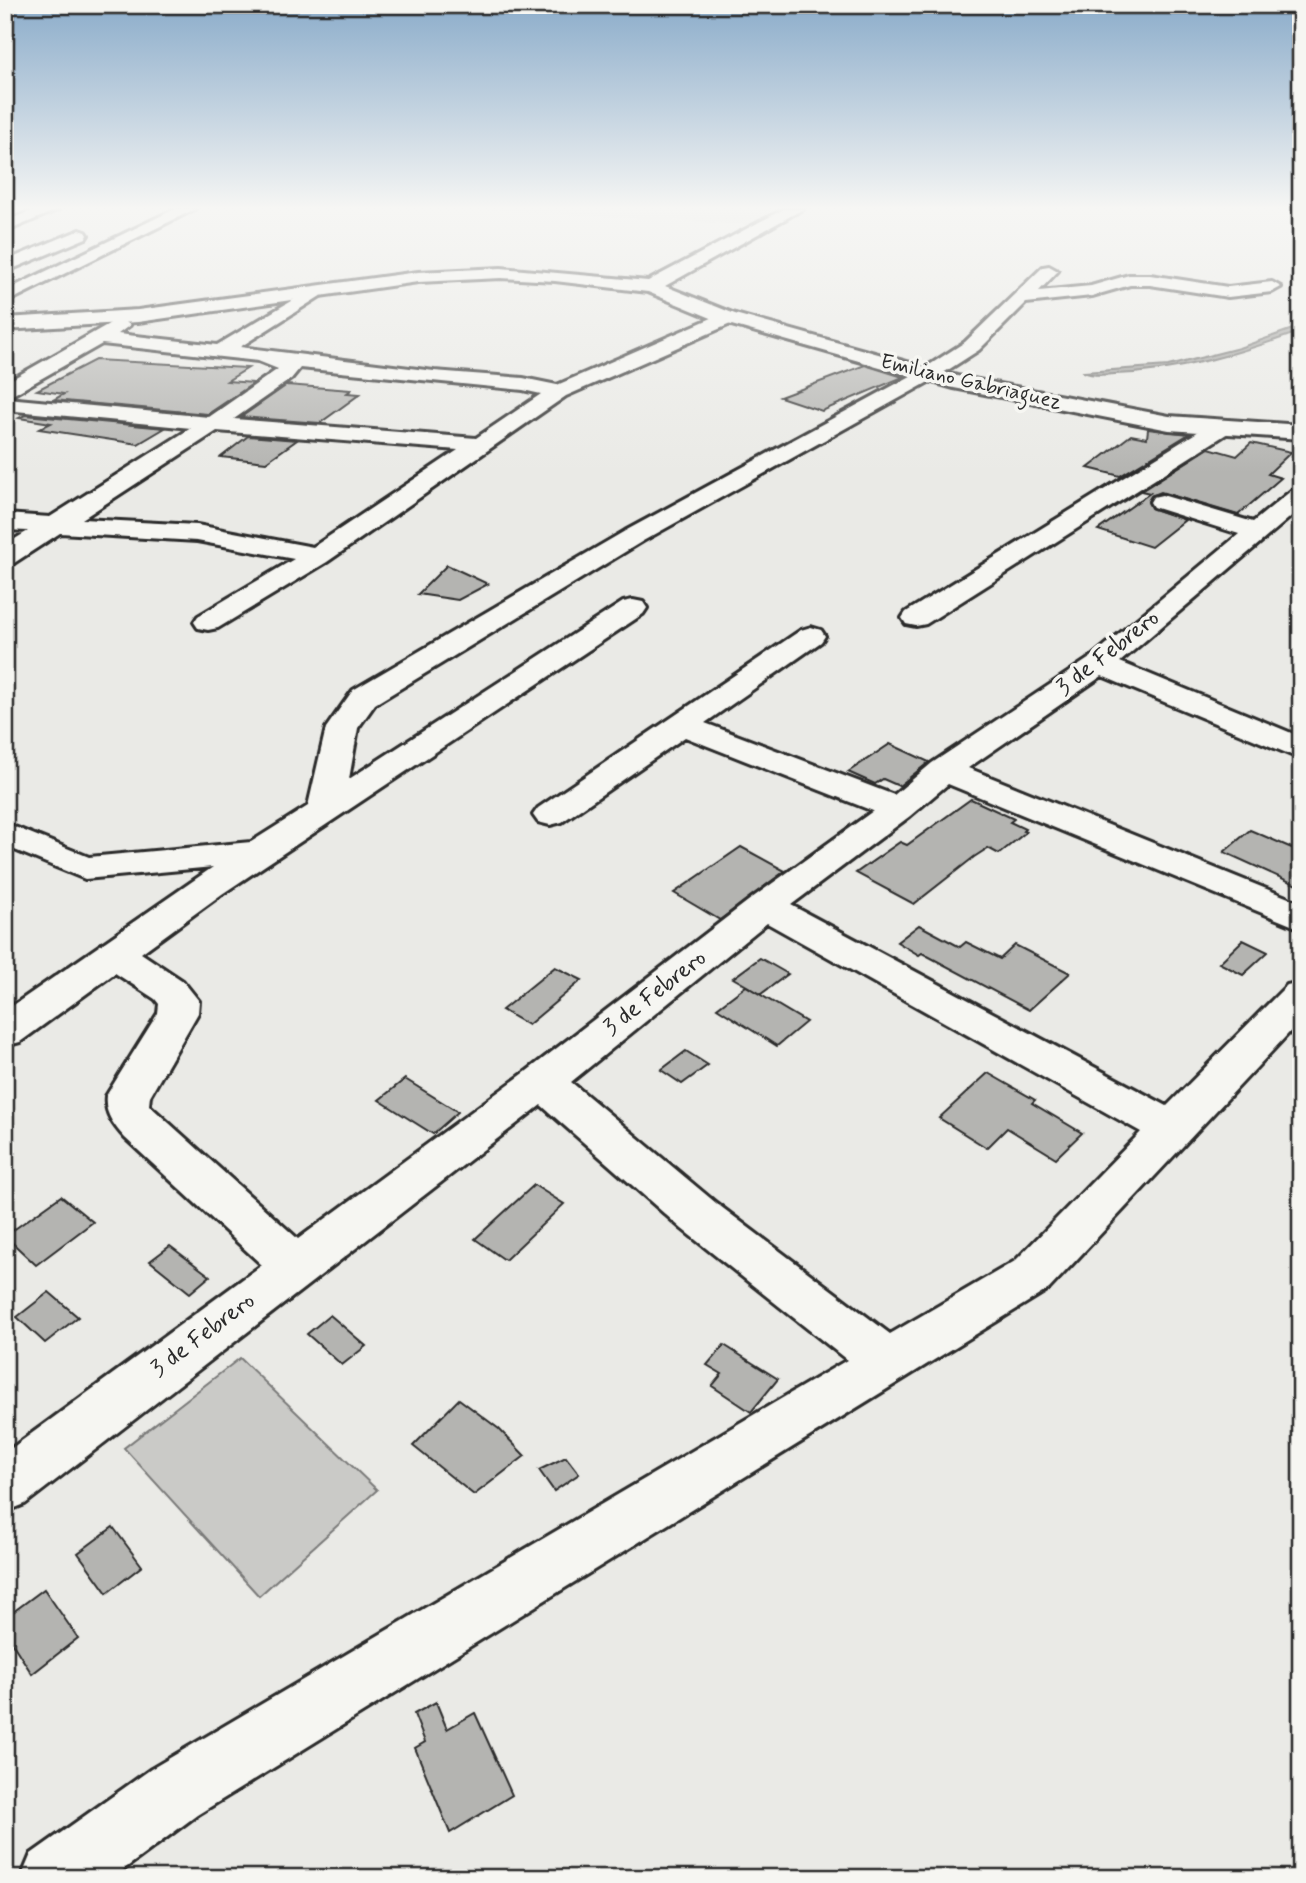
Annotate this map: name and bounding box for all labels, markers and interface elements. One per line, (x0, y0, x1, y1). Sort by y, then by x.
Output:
street label: Emiliano Gabriaguez (877, 348, 1065, 418)
street label: 3 de Febrero (1050, 603, 1166, 703)
street label: 3 de Febrero (597, 943, 713, 1043)
street label: 3 de Febrero (145, 1286, 261, 1384)

